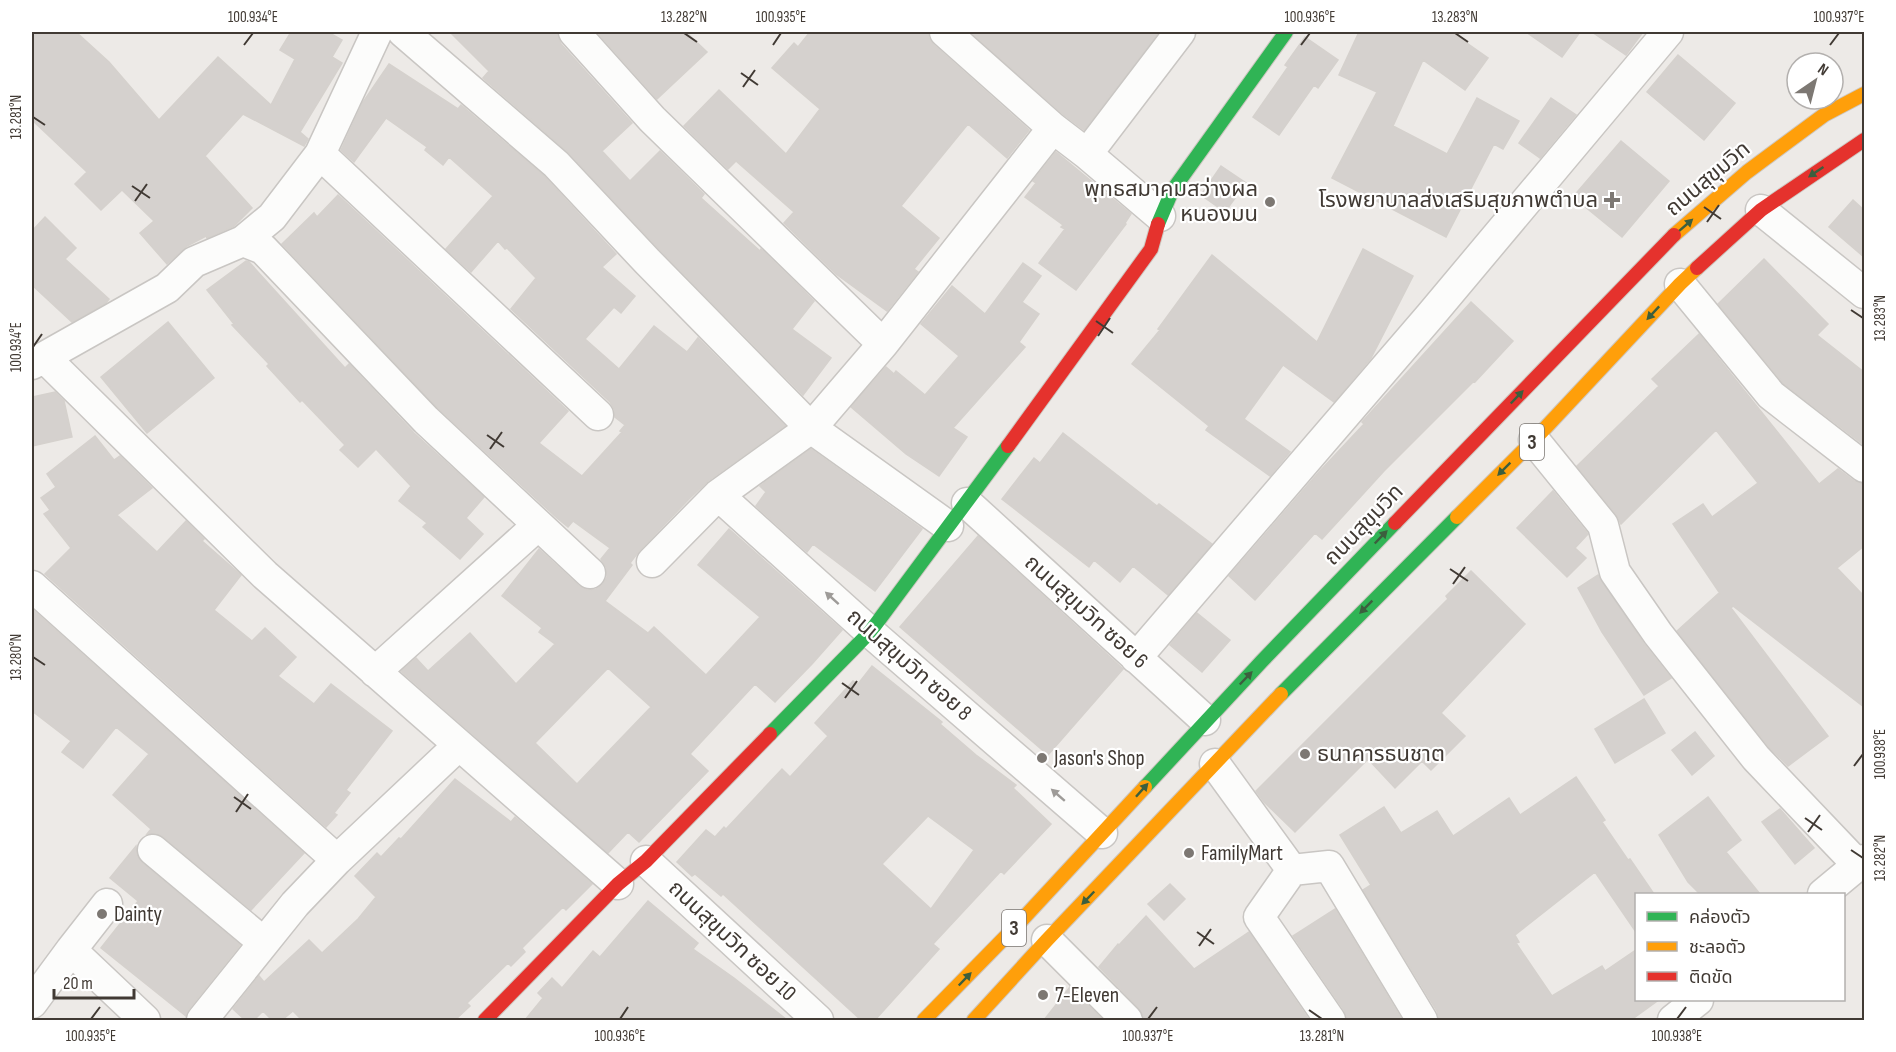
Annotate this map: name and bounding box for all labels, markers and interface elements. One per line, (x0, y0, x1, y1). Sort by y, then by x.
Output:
text: 100.934°E (228, 8, 278, 27)
text: 13.282°N (661, 8, 707, 27)
text: 100.935°E (756, 8, 806, 27)
text: 100.936°E (1285, 8, 1335, 27)
text: 13.283°N (1432, 8, 1478, 27)
text: 100.937°E (1814, 8, 1864, 27)
north arrow (1785, 51, 1845, 111)
text: N (1814, 60, 1832, 80)
text: 13.281°N (7, 95, 26, 139)
street label: ถนนสุขุมวิท (1660, 136, 1756, 222)
one-way arrow (1808, 166, 1824, 178)
place label: พุทธสมาคมสว่างผล หนองมน (1084, 176, 1258, 228)
place label: โรงพยาบาลส่งเสริมสุขภาพตำบล (1318, 187, 1598, 214)
marker: โรงพยาบาลส่งเสริมสุขภาพตำบล (1603, 191, 1621, 209)
marker: พุทธสมาคมสว่างผล หนองมน (1263, 195, 1277, 209)
one-way arrow (1678, 218, 1694, 231)
text: 13.283°N (1871, 295, 1890, 341)
one-way arrow (1646, 305, 1660, 319)
text: 100.934°E (7, 322, 26, 372)
one-way arrow (1509, 391, 1523, 405)
road number: 3 (1520, 424, 1544, 460)
one-way arrow (1498, 462, 1512, 476)
street label: ถนนสุขุมวิท (1319, 479, 1409, 571)
one-way arrow (1374, 530, 1388, 545)
street label: ถนนสุขุมวิท ซอย 6 (1019, 549, 1153, 675)
one-way arrow (824, 591, 839, 605)
one-way arrow (1359, 600, 1373, 615)
street label: ถนนสุขุมวิท ซอย 8 (841, 603, 977, 727)
text: 13.280°N (7, 634, 26, 680)
one-way arrow (1238, 671, 1252, 685)
text: 100.938°E (1871, 729, 1890, 779)
place label: ธนาคารธนชาต (1317, 741, 1445, 768)
place label: Jason's Shop (1053, 745, 1145, 772)
marker: ธนาคารธนชาต (1298, 747, 1312, 761)
marker: Jason's Shop (1035, 751, 1049, 765)
one-way arrow (1135, 782, 1149, 797)
one-way arrow (1050, 788, 1066, 801)
text: 13.282°N (1871, 835, 1890, 881)
place label: FamilyMart (1201, 840, 1283, 867)
marker: FamilyMart (1182, 846, 1196, 860)
street label: ถนนสุขุมวิท ซอย 10 (662, 875, 802, 1007)
one-way arrow (1081, 890, 1095, 905)
legend (1635, 893, 1845, 1001)
place label: Dainty (114, 901, 163, 928)
marker: Dainty (95, 907, 109, 921)
text: คล่องตัว (1689, 907, 1751, 928)
road number: 3 (1002, 910, 1026, 946)
text: ชะลอตัว (1689, 937, 1746, 958)
scale bar (54, 962, 134, 1000)
text: ติดขัด (1689, 967, 1732, 988)
one-way arrow (958, 971, 972, 986)
text: 20 m (63, 973, 93, 994)
place label: 7-Eleven (1055, 982, 1119, 1009)
marker: 7-Eleven (1036, 988, 1050, 1002)
text: 100.935°E (66, 1027, 116, 1046)
text: 100.936°E (595, 1027, 645, 1046)
text: 100.937°E (1123, 1027, 1173, 1046)
text: 13.281°N (1300, 1027, 1344, 1046)
text: 100.938°E (1652, 1027, 1702, 1046)

